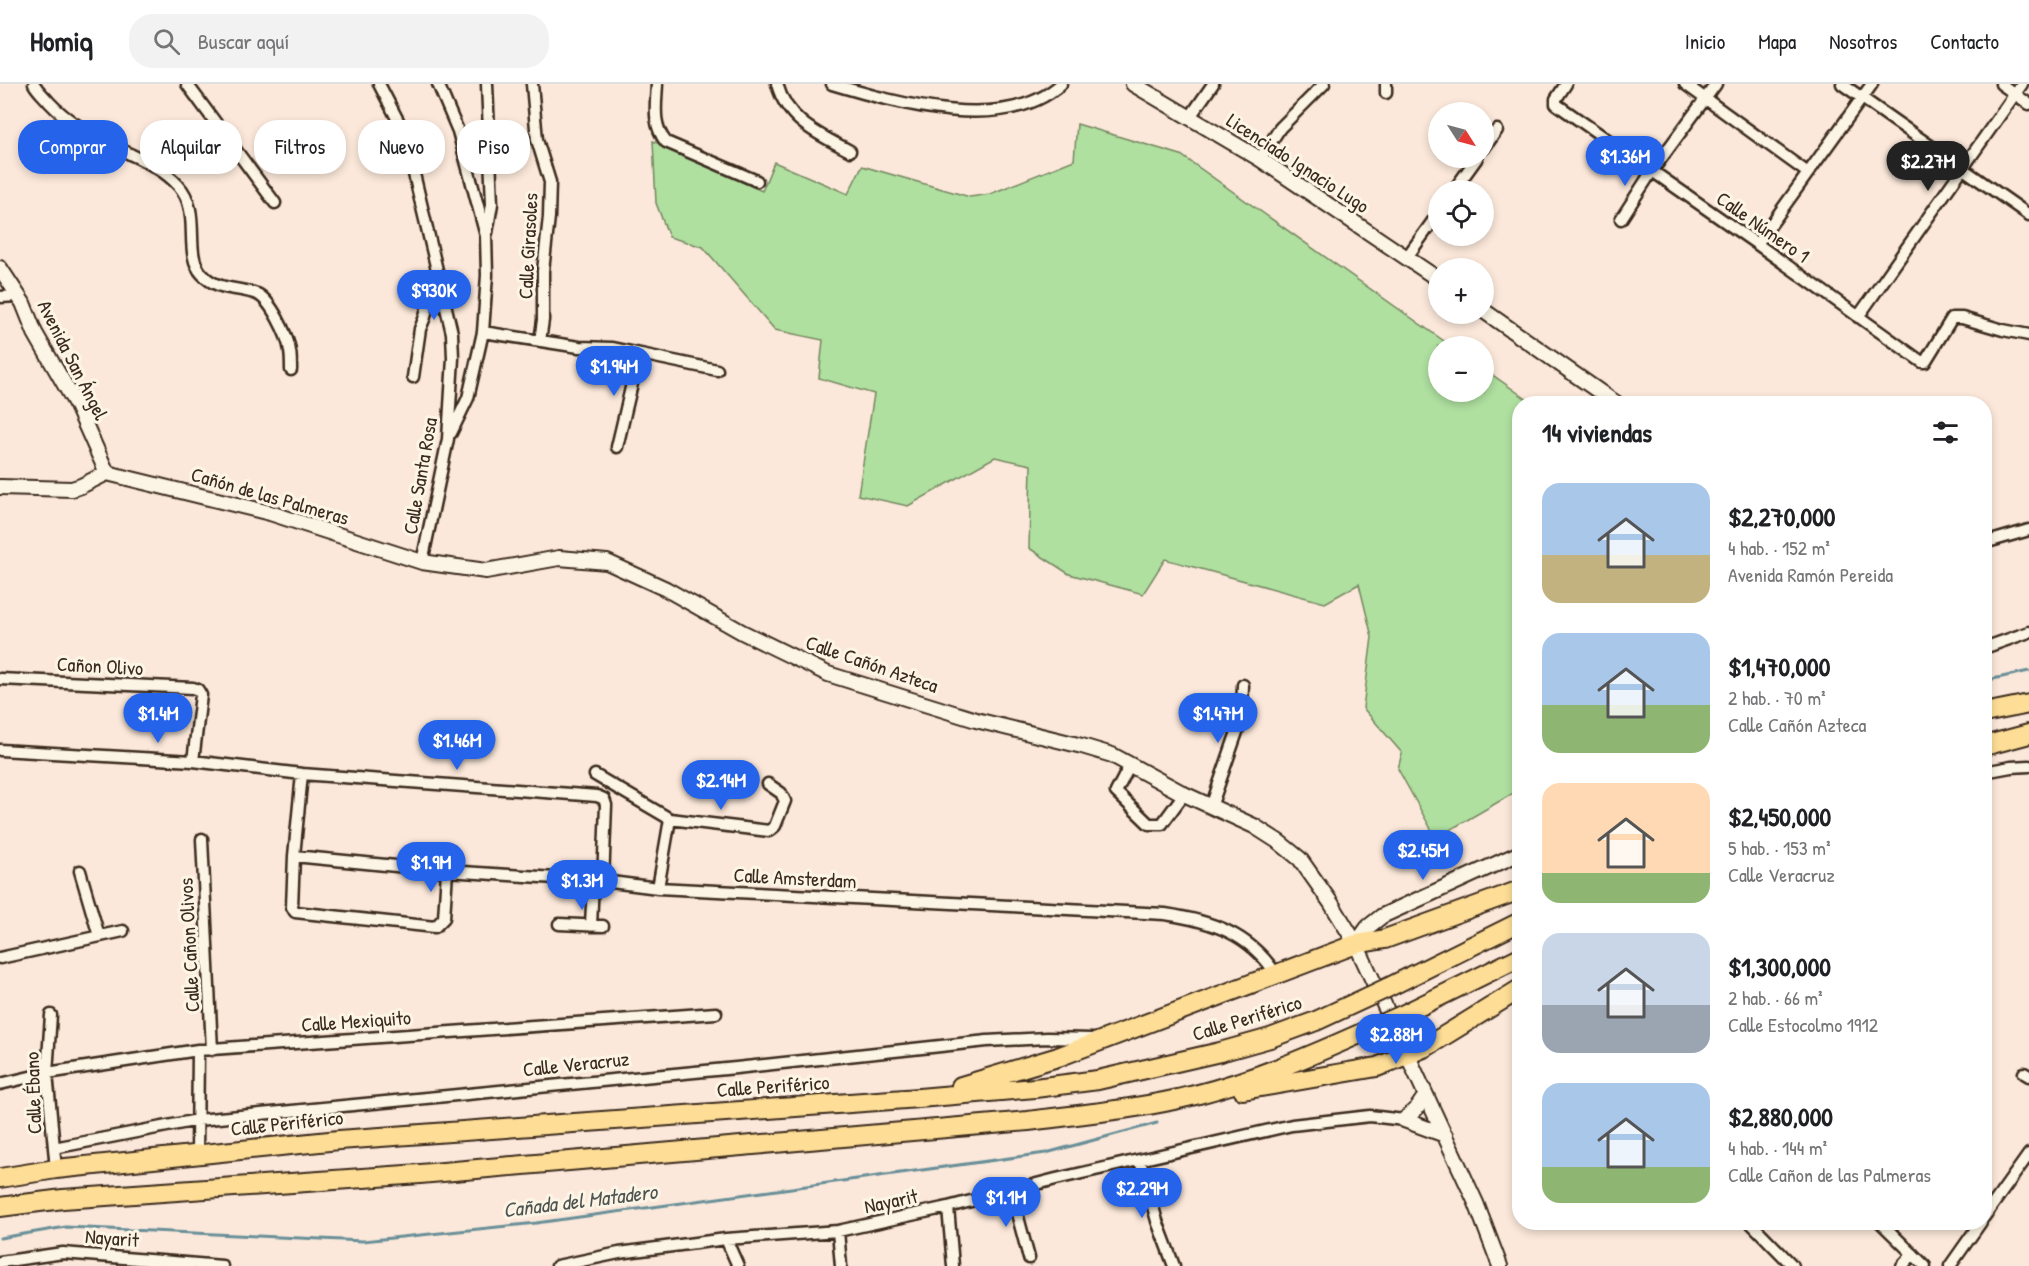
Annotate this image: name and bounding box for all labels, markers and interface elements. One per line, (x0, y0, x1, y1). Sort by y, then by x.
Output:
search box (129, 14, 549, 68)
text: Homiq (30, 22, 93, 60)
icon: search (150, 25, 183, 58)
text: Buscar aquí (198, 26, 289, 56)
text: Inicio (1685, 27, 1725, 56)
text: Mapa (1758, 27, 1796, 56)
text: Nosotros (1829, 27, 1897, 56)
text: Contacto (1930, 27, 1999, 56)
north arrow (1428, 102, 1494, 168)
map controls (1428, 102, 1494, 402)
street label: Licenciado Ignacio Lugo (1222, 106, 1375, 219)
chip: Comprar (18, 120, 128, 174)
chip: Alquilar (140, 120, 242, 174)
chip: Filtros (254, 120, 346, 174)
chip: Nuevo (358, 120, 445, 174)
chip: Piso (457, 120, 530, 174)
pin: $1.36M (1576, 136, 1674, 187)
pin: $2.27M (1879, 141, 1977, 192)
text: $1.36M (1600, 142, 1650, 169)
text: $2.27M (1901, 147, 1955, 174)
button: locate (1428, 180, 1494, 246)
street label: Calle Número 1 (1711, 185, 1815, 269)
street label: Calle Girasoles (511, 192, 544, 300)
button: + (1428, 258, 1494, 324)
pin: $930K (392, 270, 476, 321)
text: $930K (411, 276, 457, 303)
street label: Avenida San Ángel (32, 295, 116, 425)
button: − (1428, 336, 1494, 402)
pin: $1.94M (565, 346, 663, 397)
text: $1.94M (590, 352, 638, 379)
street label: Calle Santa Rosa (396, 415, 443, 536)
text: 14 viviendas (1542, 415, 1652, 450)
icon: filters (1929, 416, 1962, 449)
street label: Cañón de las Palmeras (188, 460, 352, 531)
text: $2,270,000 (1728, 499, 1835, 534)
icon: home (1590, 507, 1662, 579)
text: 4 hab. · 152 m² (1728, 534, 1830, 561)
text: Avenida Ramón Pereida (1728, 561, 1893, 588)
street label: Calle Cañón Azteca (802, 628, 942, 699)
text: $1,470,000 (1728, 649, 1830, 684)
street label: Cañon Olivo (56, 650, 144, 681)
icon: home (1590, 657, 1662, 729)
text: 2 hab. · 70 m² (1728, 684, 1826, 711)
pin: $1.4M (116, 693, 200, 744)
pin: $1.47M (1169, 693, 1267, 744)
text: $1.4M (137, 699, 179, 726)
text: $1.47M (1193, 699, 1243, 726)
text: Calle Cañón Azteca (1728, 711, 1866, 738)
pin: $1.46M (408, 720, 506, 771)
text: $1.46M (432, 726, 482, 753)
pin: $2.14M (672, 760, 770, 811)
text: $2.14M (696, 766, 746, 793)
text: $2,450,000 (1728, 799, 1831, 834)
icon: home (1590, 807, 1662, 879)
pin: $2.45M (1374, 830, 1472, 881)
text: 5 hab. · 153 m² (1728, 834, 1831, 861)
text: $2.45M (1397, 836, 1449, 863)
pin: $1.9M (389, 842, 473, 893)
text: $1.9M (411, 848, 451, 875)
pin: $1.3M (540, 860, 624, 911)
street label: Calle Amsterdam (733, 861, 857, 894)
text: Calle Veracruz (1728, 861, 1835, 888)
text: $1.3M (561, 866, 603, 893)
street label: Calle Cañon Olivos (171, 877, 205, 1013)
text: $1,300,000 (1728, 949, 1831, 984)
icon: home (1590, 957, 1662, 1029)
text: 2 hab. · 66 m² (1728, 984, 1823, 1011)
street label: Calle Periférico (1189, 988, 1305, 1047)
street label: Calle Mexiquito (300, 1003, 412, 1038)
text: Calle Estocolmo 1912 (1728, 1011, 1878, 1038)
pin: $2.88M (1347, 1014, 1445, 1065)
text: $2.88M (1370, 1020, 1423, 1047)
street label: Calle Veracruz (521, 1044, 631, 1083)
street label: Calle Ébano (18, 1052, 47, 1134)
street label: Calle Periférico (716, 1068, 830, 1103)
text: $2,880,000 (1728, 1099, 1833, 1134)
street label: Calle Periférico (229, 1103, 344, 1142)
icon: home (1590, 1107, 1662, 1179)
text: 4 hab. · 144 m² (1728, 1134, 1827, 1161)
text: Calle Cañon de las Palmeras (1728, 1161, 1931, 1188)
pin: $2.29M (1093, 1168, 1191, 1219)
text: $2.29M (1116, 1174, 1168, 1201)
water label: Cañada del Matadero (501, 1176, 660, 1224)
pin: $1.1M (964, 1177, 1048, 1228)
street label: Nayarit (862, 1181, 921, 1219)
text: $1.1M (986, 1183, 1026, 1210)
street label: Nayarit (84, 1222, 141, 1253)

